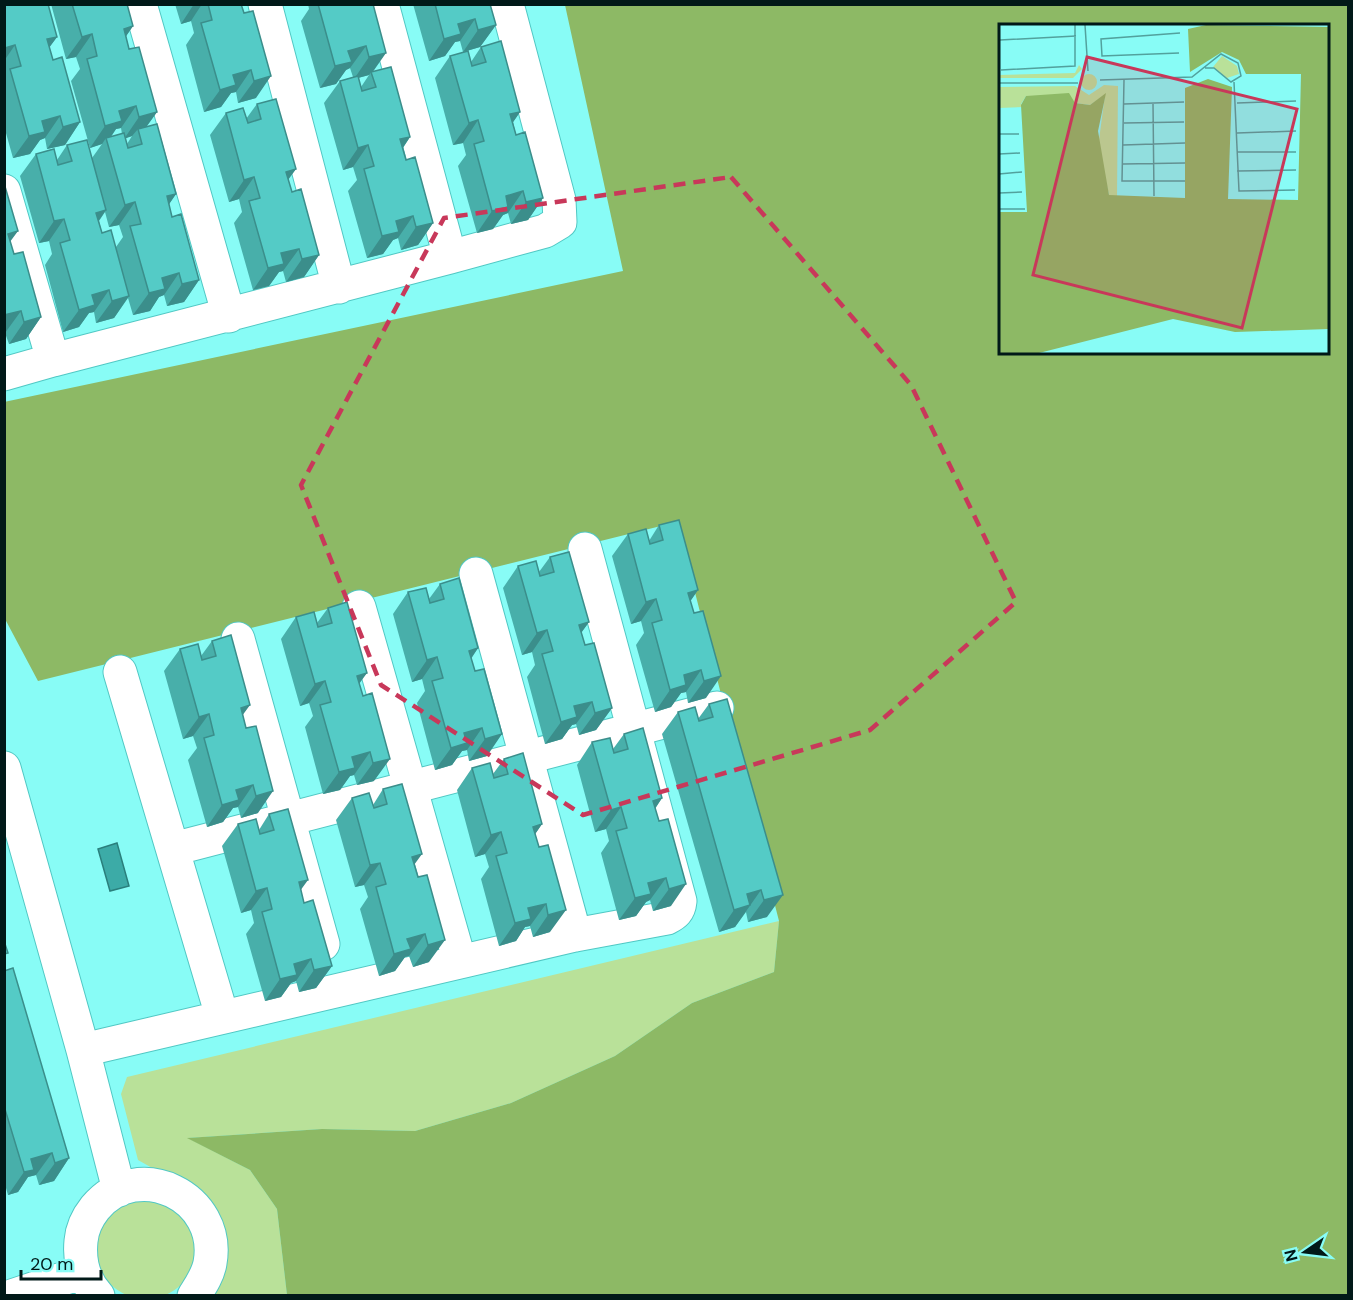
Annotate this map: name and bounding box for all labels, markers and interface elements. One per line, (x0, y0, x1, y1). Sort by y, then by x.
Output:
inset map (999, 24, 1329, 354)
north arrow (1275, 1222, 1335, 1282)
scale bar (21, 1243, 100, 1281)
text: N (1279, 1247, 1303, 1264)
text: 20 m (30, 1252, 73, 1276)

